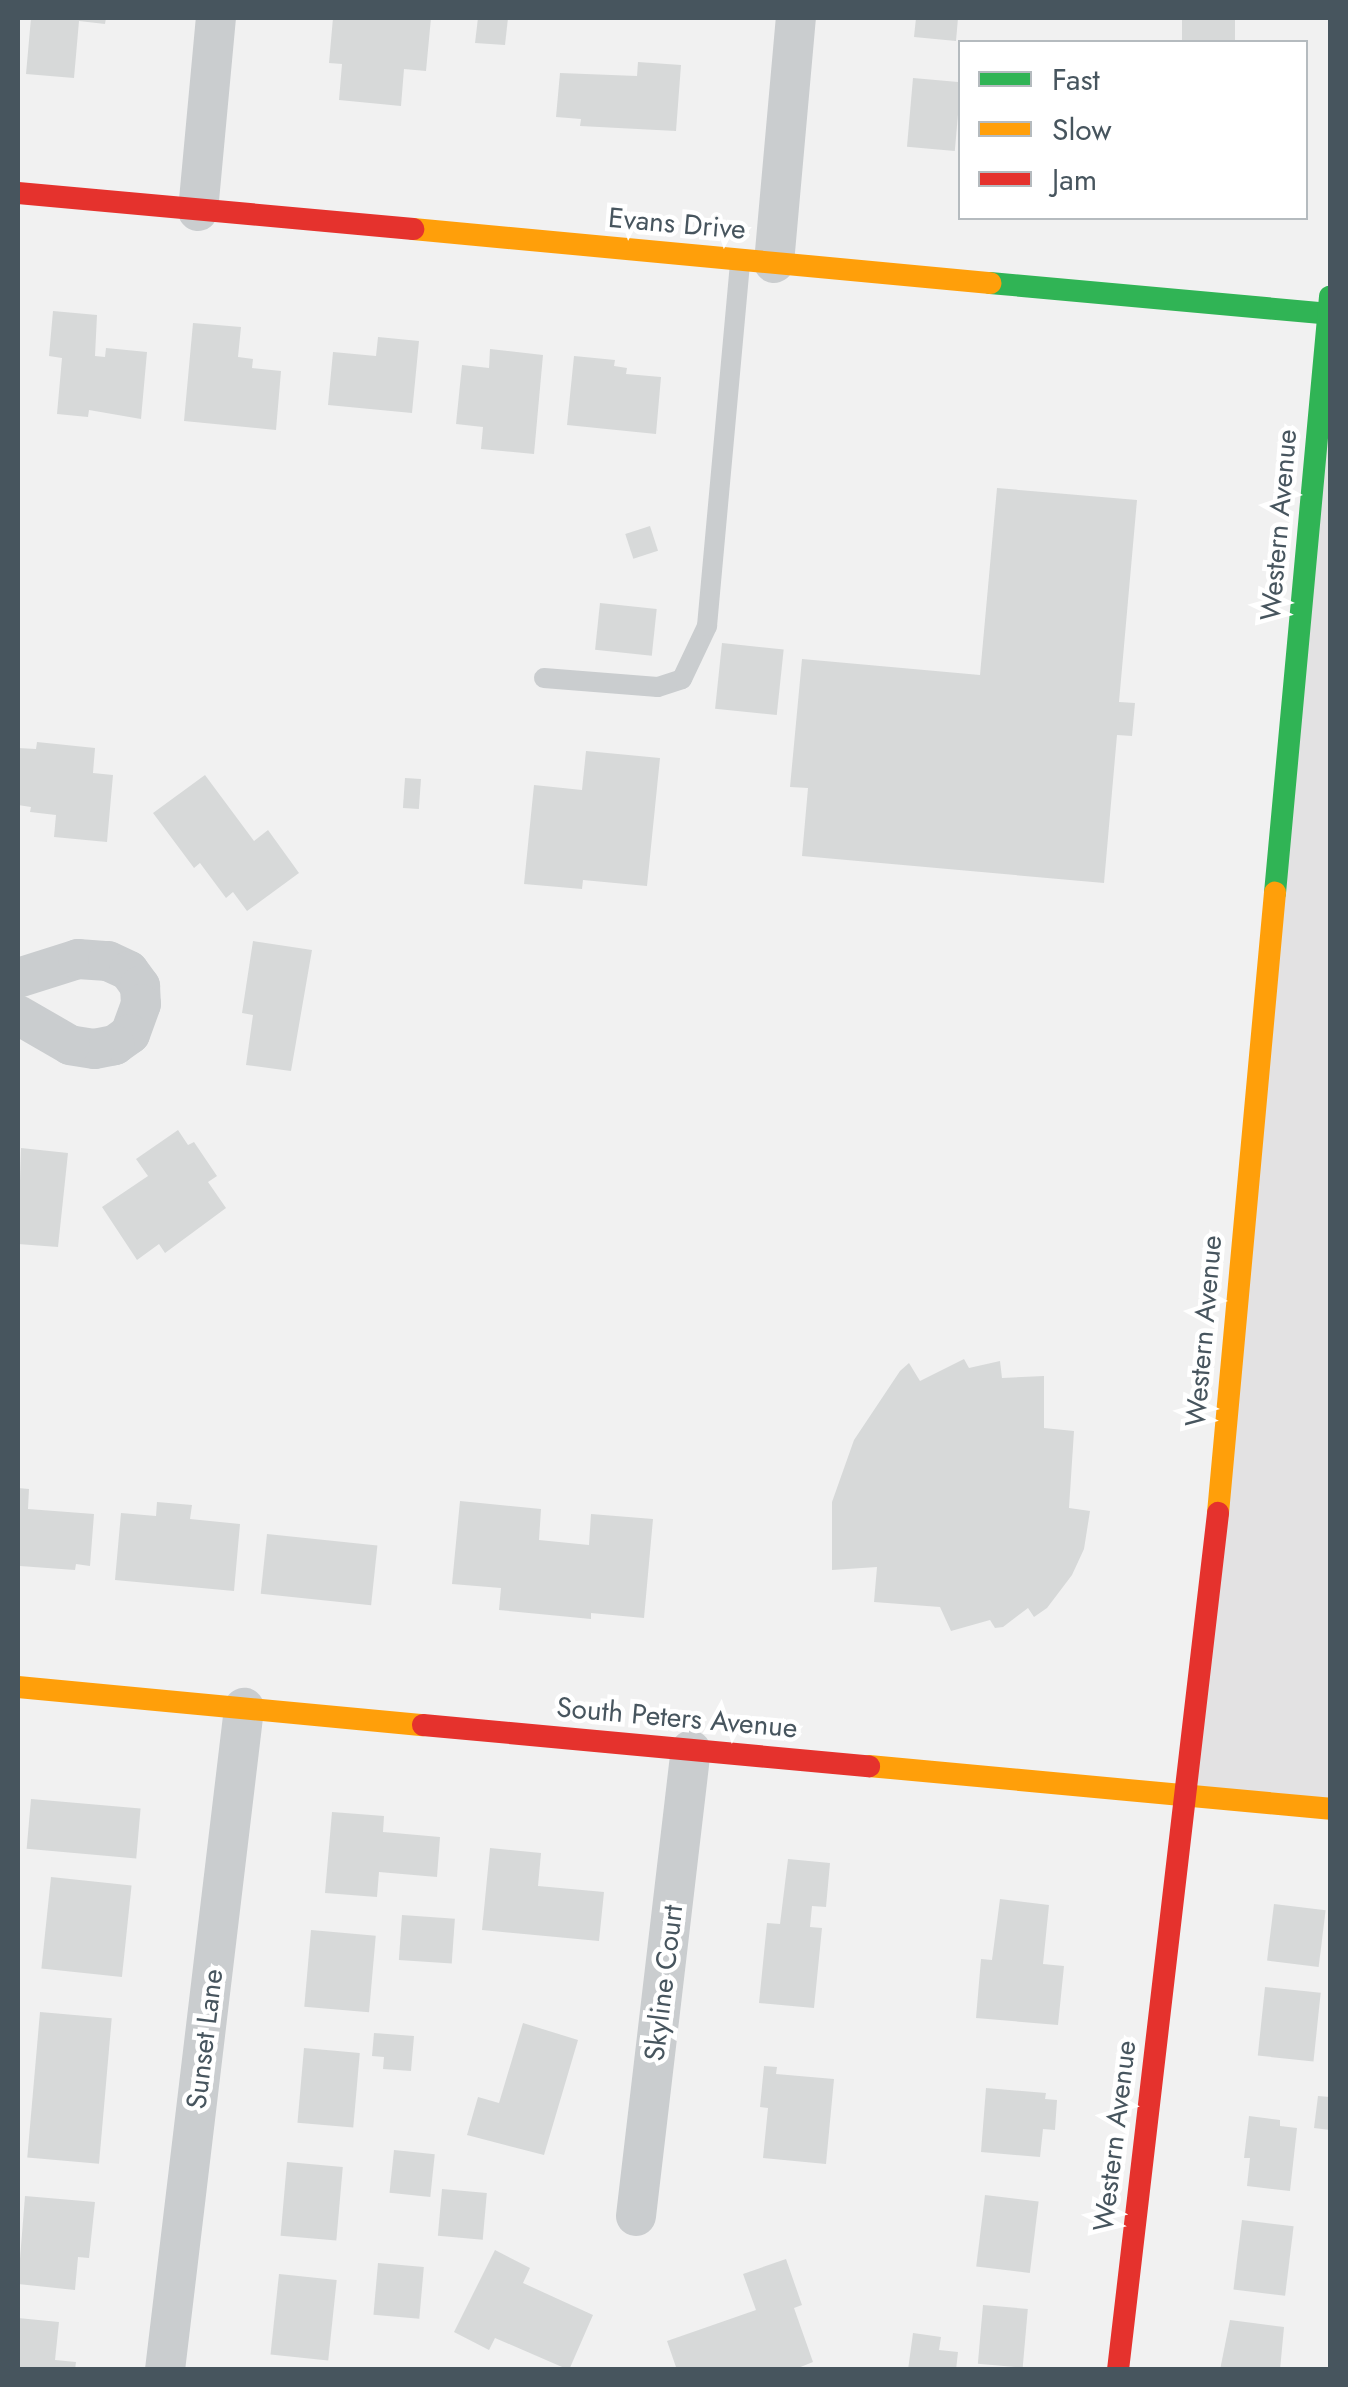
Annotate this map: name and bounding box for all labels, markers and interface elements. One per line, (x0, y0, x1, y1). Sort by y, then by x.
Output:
legend (958, 40, 1308, 220)
text: Fast (1052, 58, 1100, 101)
text: Slow (1052, 108, 1112, 151)
text: Jam (1052, 158, 1097, 201)
street label: Evans Drive (607, 201, 747, 247)
street label: Western Avenue (1254, 428, 1304, 622)
street label: Western Avenue (1179, 1234, 1229, 1428)
street label: South Peters Avenue (555, 1691, 799, 1745)
street label: Skyline Court (638, 1903, 690, 2063)
street label: Sunset Lane (180, 1967, 230, 2111)
street label: Western Avenue (1087, 2039, 1143, 2233)

